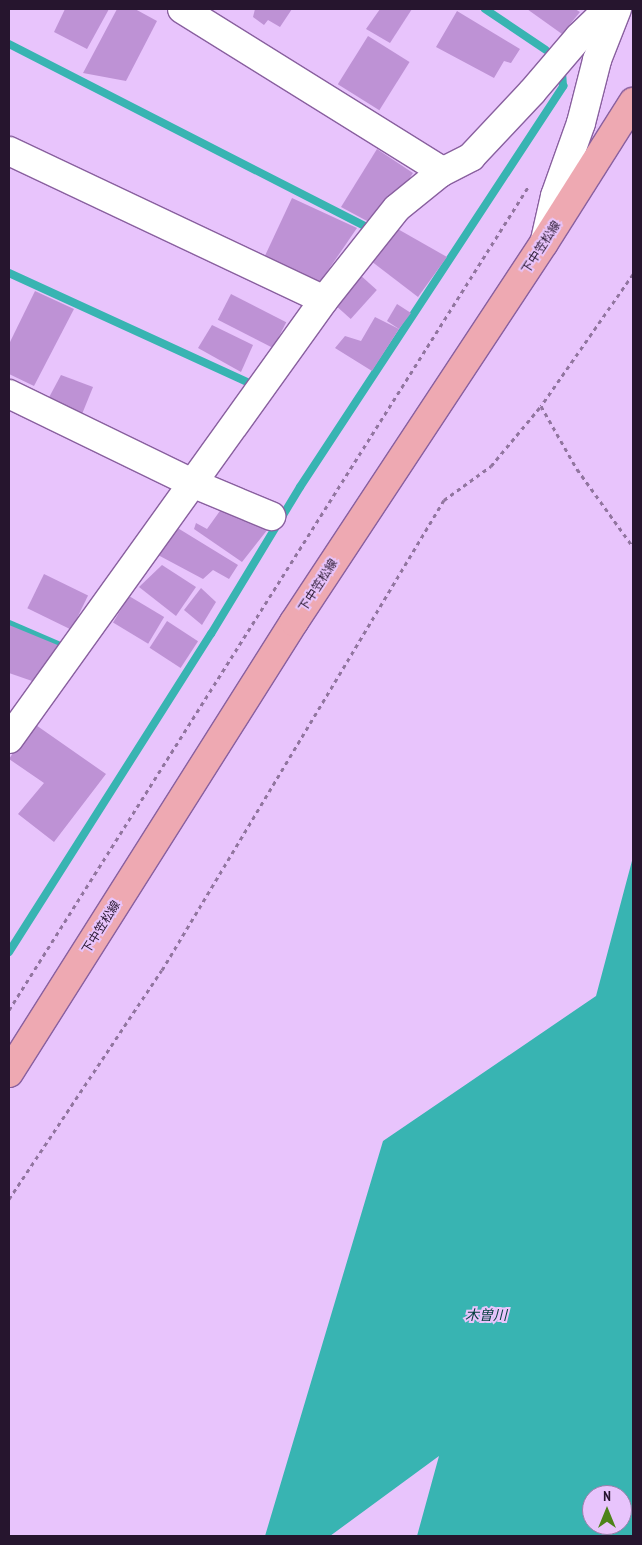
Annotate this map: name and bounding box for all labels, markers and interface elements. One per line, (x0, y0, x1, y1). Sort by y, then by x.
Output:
street label: 下中笠松線 (519, 218, 563, 276)
street label: 下中笠松線 (296, 556, 340, 614)
street label: 下中笠松線 (79, 898, 123, 956)
water label: 木曽川 (465, 1307, 507, 1323)
north arrow (582, 1485, 632, 1535)
text: N (603, 1487, 611, 1505)

